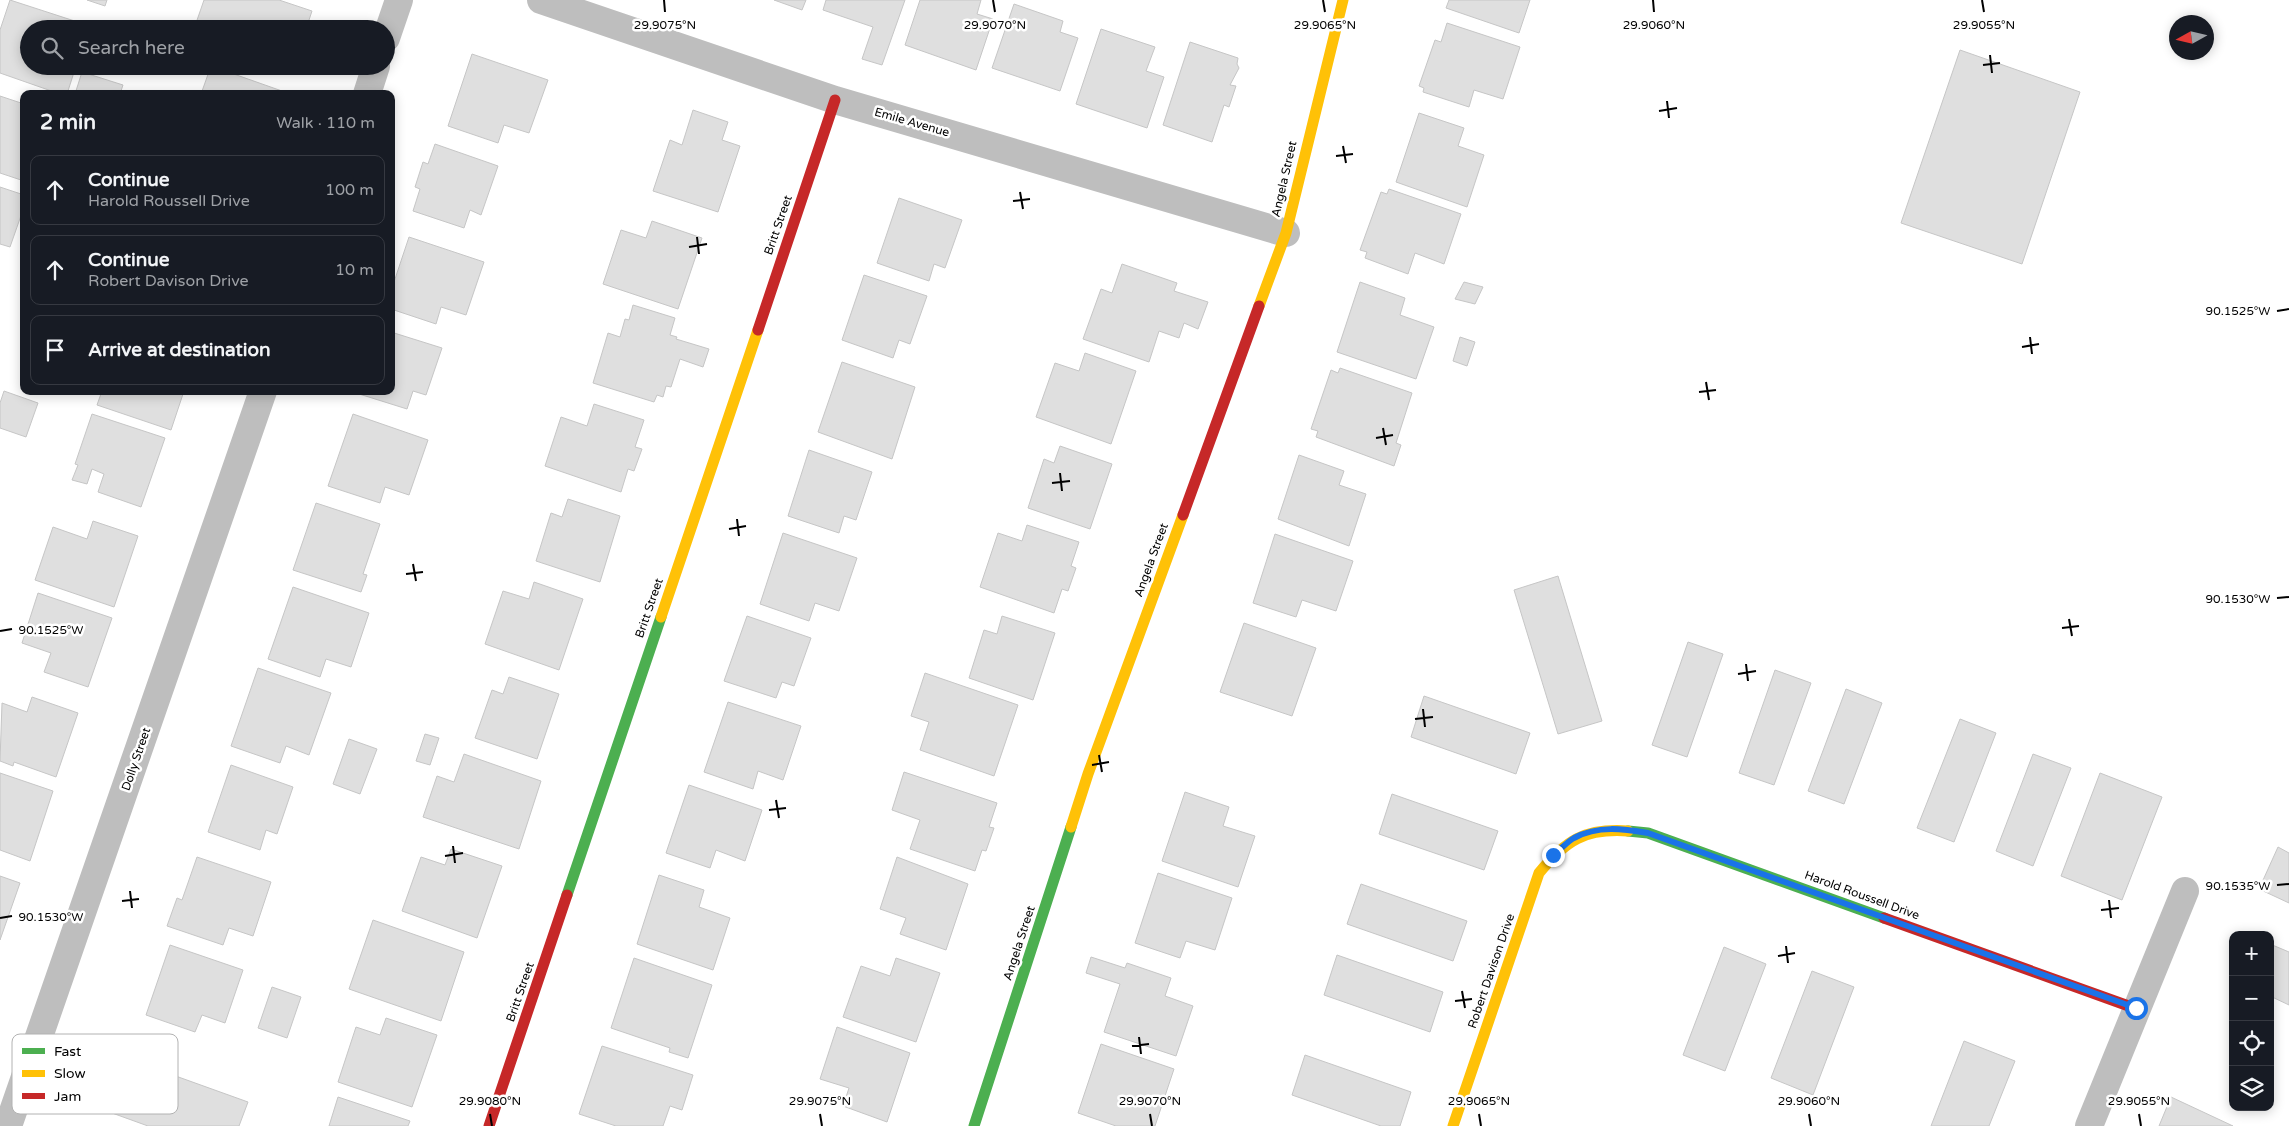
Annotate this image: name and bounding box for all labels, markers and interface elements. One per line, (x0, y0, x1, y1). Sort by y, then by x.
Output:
north arrow (2169, 15, 2214, 60)
text: 29.9075°N (634, 18, 696, 32)
text: 29.9070°N (964, 18, 1026, 32)
text: 29.9065°N (1294, 18, 1356, 32)
text: 29.9060°N (1623, 18, 1685, 32)
text: 29.9055°N (1953, 18, 2015, 32)
search box (20, 20, 395, 75)
icon: search (38, 34, 66, 62)
text: Search here (78, 37, 185, 59)
street label: Emile Avenue (873, 105, 951, 139)
text: 2 min (40, 110, 96, 135)
text: Walk · 110 m (276, 113, 375, 133)
street label: Angela Street (1268, 139, 1300, 218)
text: Continue (88, 169, 170, 191)
icon: ahead (41, 176, 69, 204)
text: 100 m (325, 180, 374, 200)
text: Harold Roussell Drive (88, 191, 250, 211)
street label: Britt Street (761, 193, 795, 257)
text: Continue (88, 249, 170, 271)
icon: ahead (41, 256, 69, 284)
text: 10 m (335, 260, 374, 280)
text: Robert Davison Drive (88, 271, 249, 291)
text: 90.1525°W (2206, 304, 2270, 318)
icon: arrive (41, 336, 69, 364)
text: Arrive at destination (88, 339, 271, 361)
street label: Angela Street (1131, 521, 1171, 599)
street label: Britt Street (632, 576, 666, 640)
text: 90.1530°W (2205, 592, 2271, 606)
text: 90.1525°W (19, 623, 83, 637)
street label: Dolly Street (119, 725, 153, 792)
route end (1542, 844, 1565, 867)
street label: Harold Roussell Drive (1803, 868, 1922, 922)
text: 90.1535°W (2206, 879, 2270, 893)
street label: Angela Street (1000, 903, 1038, 982)
text: 90.1530°W (18, 910, 84, 924)
street label: Robert Davison Drive (1465, 912, 1517, 1030)
map controls (2229, 931, 2274, 1111)
button: + (2229, 931, 2274, 976)
street label: Britt Street (503, 960, 537, 1024)
button: − (2229, 976, 2274, 1021)
route start (2125, 997, 2148, 1020)
button: locate (2229, 1021, 2274, 1066)
legend (12, 1034, 178, 1114)
text: Fast (54, 1043, 82, 1060)
text: Slow (54, 1065, 86, 1082)
button: layers (2229, 1066, 2274, 1111)
text: Jam (54, 1088, 81, 1105)
text: 29.9080°N (459, 1094, 521, 1108)
text: 29.9075°N (789, 1094, 851, 1108)
text: 29.9070°N (1119, 1094, 1181, 1108)
text: 29.9065°N (1448, 1094, 1510, 1108)
text: 29.9060°N (1778, 1094, 1840, 1108)
text: 29.9055°N (2108, 1094, 2170, 1108)

